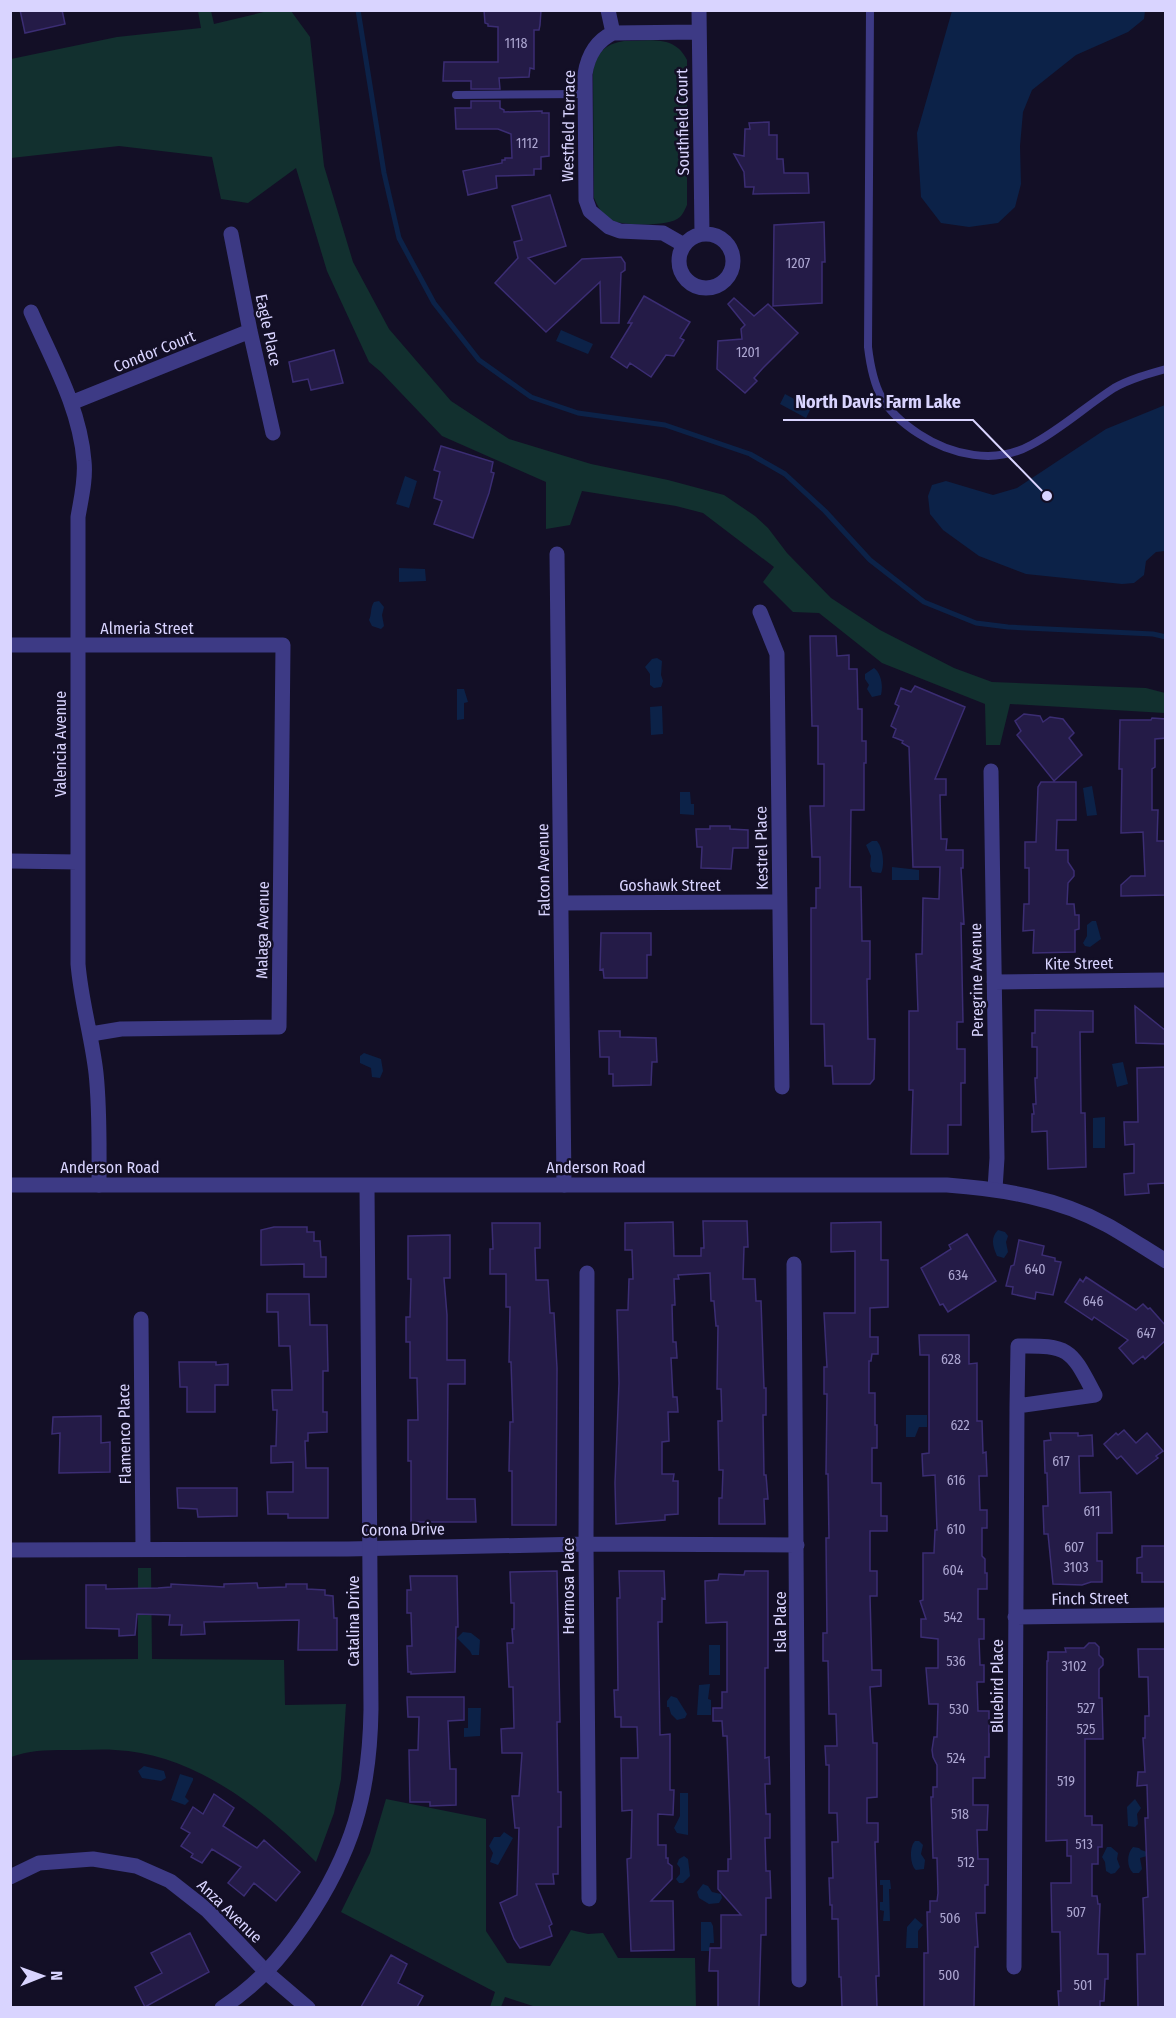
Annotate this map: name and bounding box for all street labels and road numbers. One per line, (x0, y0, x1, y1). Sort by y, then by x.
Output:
street label: Southfield Court (672, 68, 693, 175)
street label: Westfield Terrace (558, 70, 579, 182)
street label: Eagle Place (252, 292, 285, 368)
street label: Condor Court (111, 326, 199, 376)
street label: Almeria Street (100, 619, 194, 638)
street label: Valencia Avenue (51, 691, 70, 797)
street label: Kestrel Place (751, 806, 772, 890)
street label: Falcon Avenue (533, 823, 554, 917)
street label: Goshawk Street (619, 876, 722, 895)
street label: Malaga Avenue (252, 881, 273, 979)
street label: Peregrine Avenue (966, 923, 987, 1037)
street label: Kite Street (1045, 953, 1114, 974)
street label: Anderson Road (60, 1158, 160, 1177)
street label: Anderson Road (546, 1158, 646, 1177)
street label: Flamenco Place (114, 1383, 135, 1485)
street label: Corona Drive (361, 1519, 445, 1540)
street label: Hermosa Place (559, 1537, 578, 1634)
street label: Catalina Drive (344, 1576, 363, 1666)
street label: Finch Street (1051, 1588, 1130, 1609)
street label: Isla Place (771, 1591, 790, 1653)
street label: Bluebird Place (988, 1639, 1007, 1733)
street label: Anza Avenue (193, 1876, 266, 1947)

